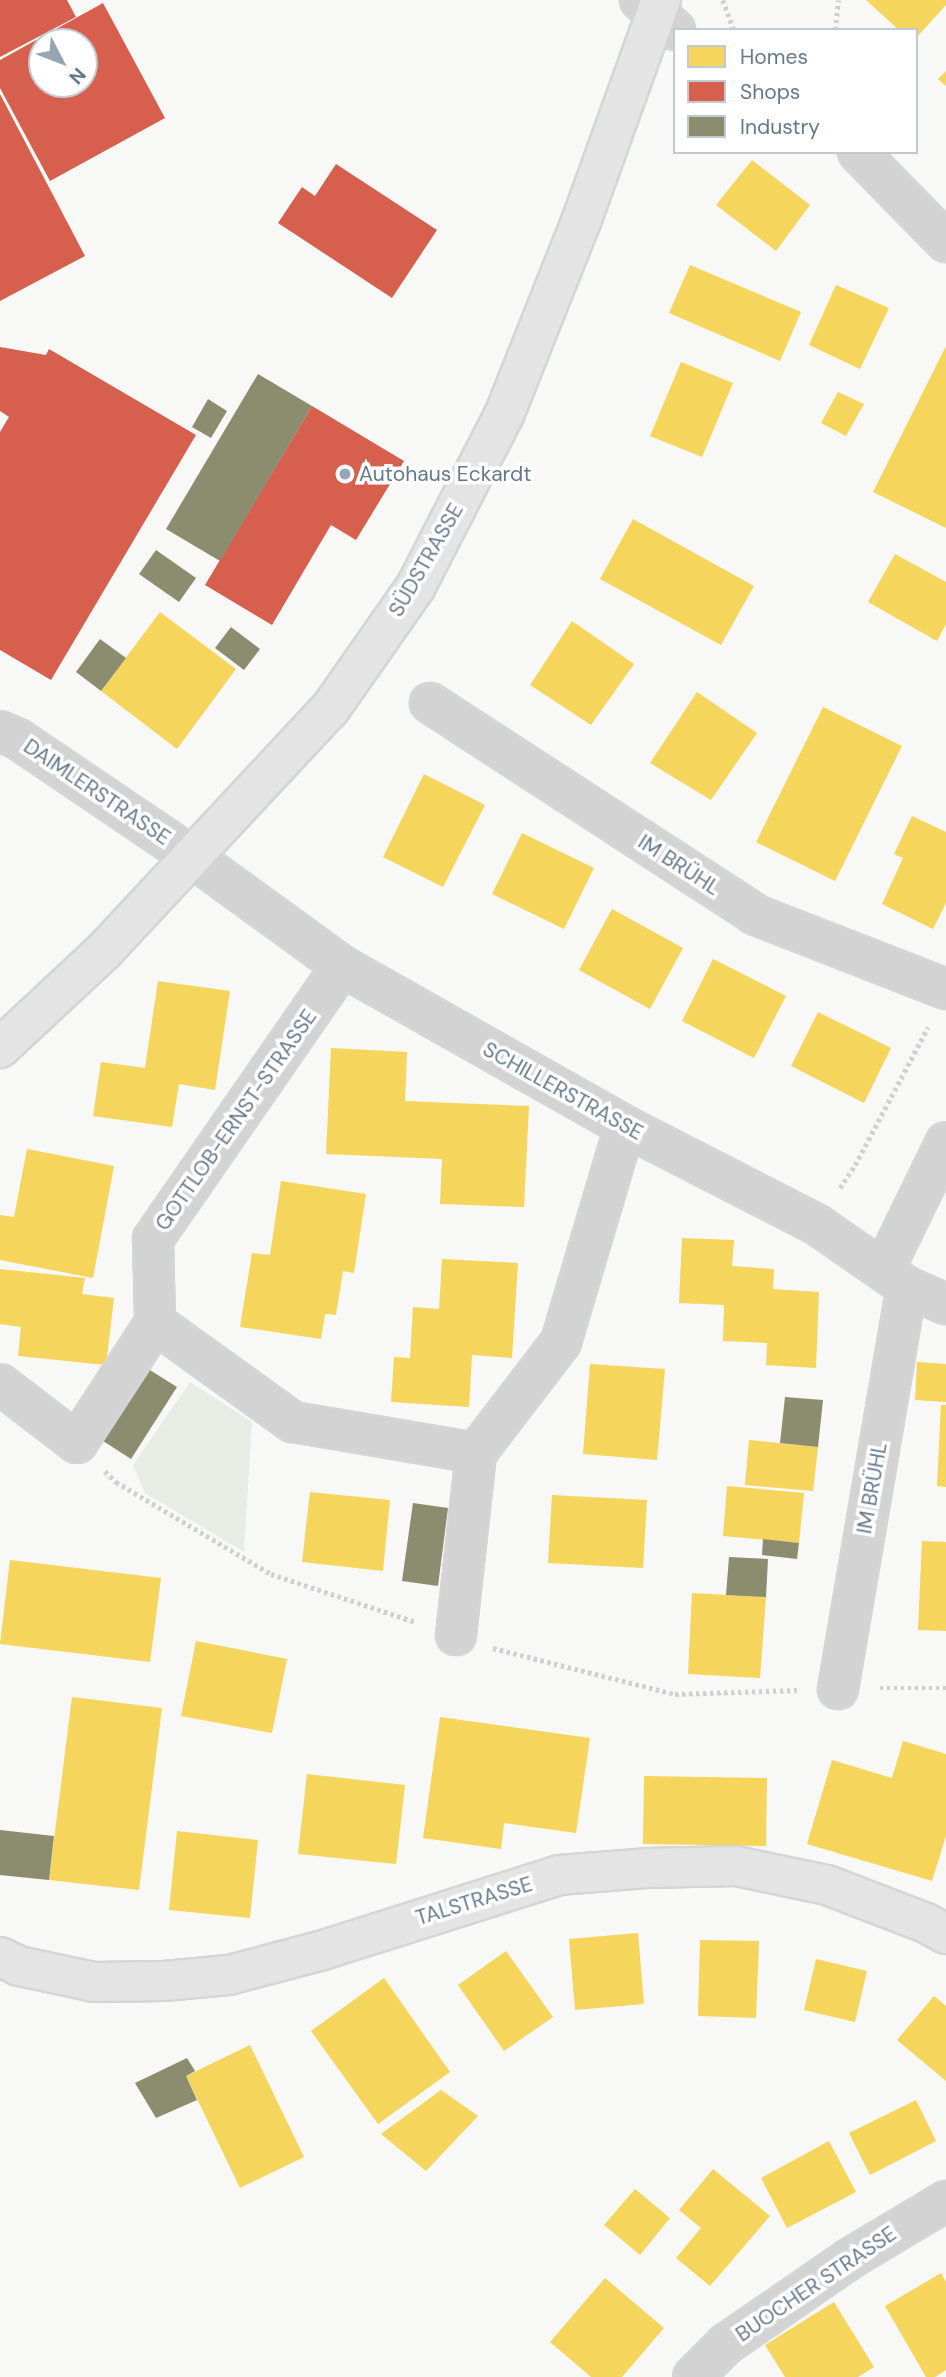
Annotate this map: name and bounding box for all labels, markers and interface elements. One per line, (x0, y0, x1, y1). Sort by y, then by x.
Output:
north arrow (28, 28, 98, 98)
legend (673, 28, 918, 154)
text: Homes (740, 43, 808, 71)
text: N (64, 63, 91, 90)
text: Shops (740, 78, 800, 106)
text: Industry (740, 113, 820, 141)
place label: Autohaus Eckardt (359, 461, 531, 487)
marker: Autohaus Eckardt (337, 466, 353, 482)
street label: SÜDSTRASSE (383, 499, 469, 621)
street label: DAIMLERSTRASSE (19, 734, 175, 850)
street label: IM BRÜHL (633, 829, 725, 901)
street label: GOTTLOB-ERNST-STRASSE (150, 1005, 322, 1235)
street label: SCHILLERSTRASSE (479, 1037, 647, 1145)
street label: IM BRÜHL (852, 1440, 892, 1536)
street label: TALSTRASSE (413, 1871, 535, 1931)
street label: BUOCHER STRASSE (731, 2221, 901, 2347)

